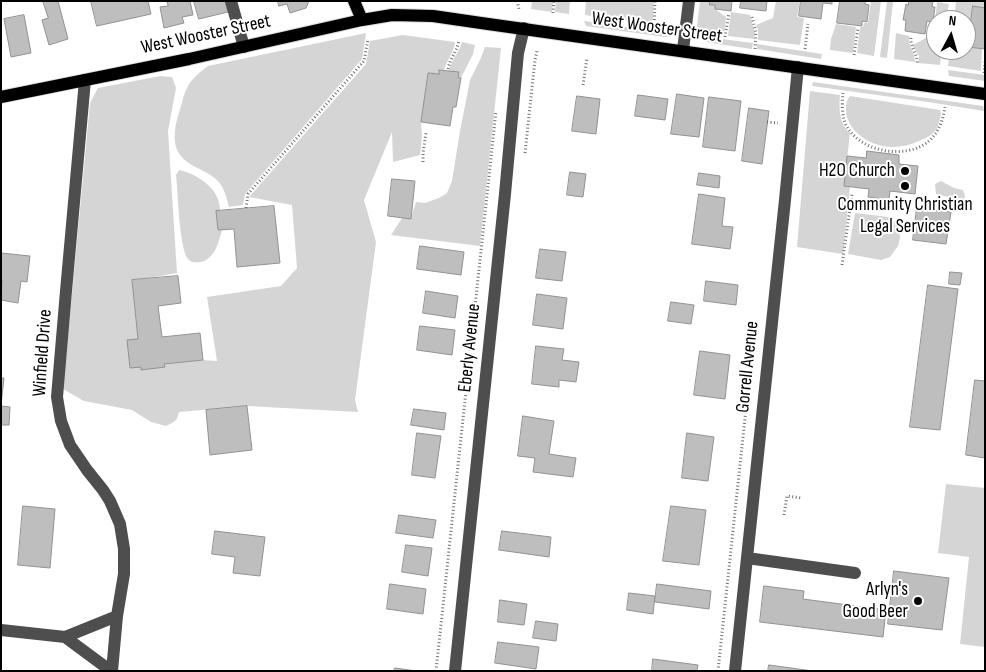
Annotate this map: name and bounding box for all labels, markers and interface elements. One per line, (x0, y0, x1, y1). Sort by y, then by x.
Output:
street label: West Wooster Street (590, 8, 724, 48)
street label: West Wooster Street (139, 10, 273, 60)
north arrow (926, 10, 976, 60)
text: N (948, 12, 957, 29)
place label: H2O Church (819, 160, 895, 182)
marker: H2O Church (899, 165, 911, 177)
marker: Community Christian Legal Services (899, 180, 911, 192)
place label: Community Christian Legal Services (837, 194, 973, 238)
street label: Eberly Avenue (454, 302, 486, 394)
street label: Winfield Drive (29, 308, 57, 398)
street label: Gorrell Avenue (732, 320, 764, 414)
place label: Arlyn's Good Beer (843, 579, 908, 623)
marker: Arlyn's Good Beer (912, 595, 924, 607)

